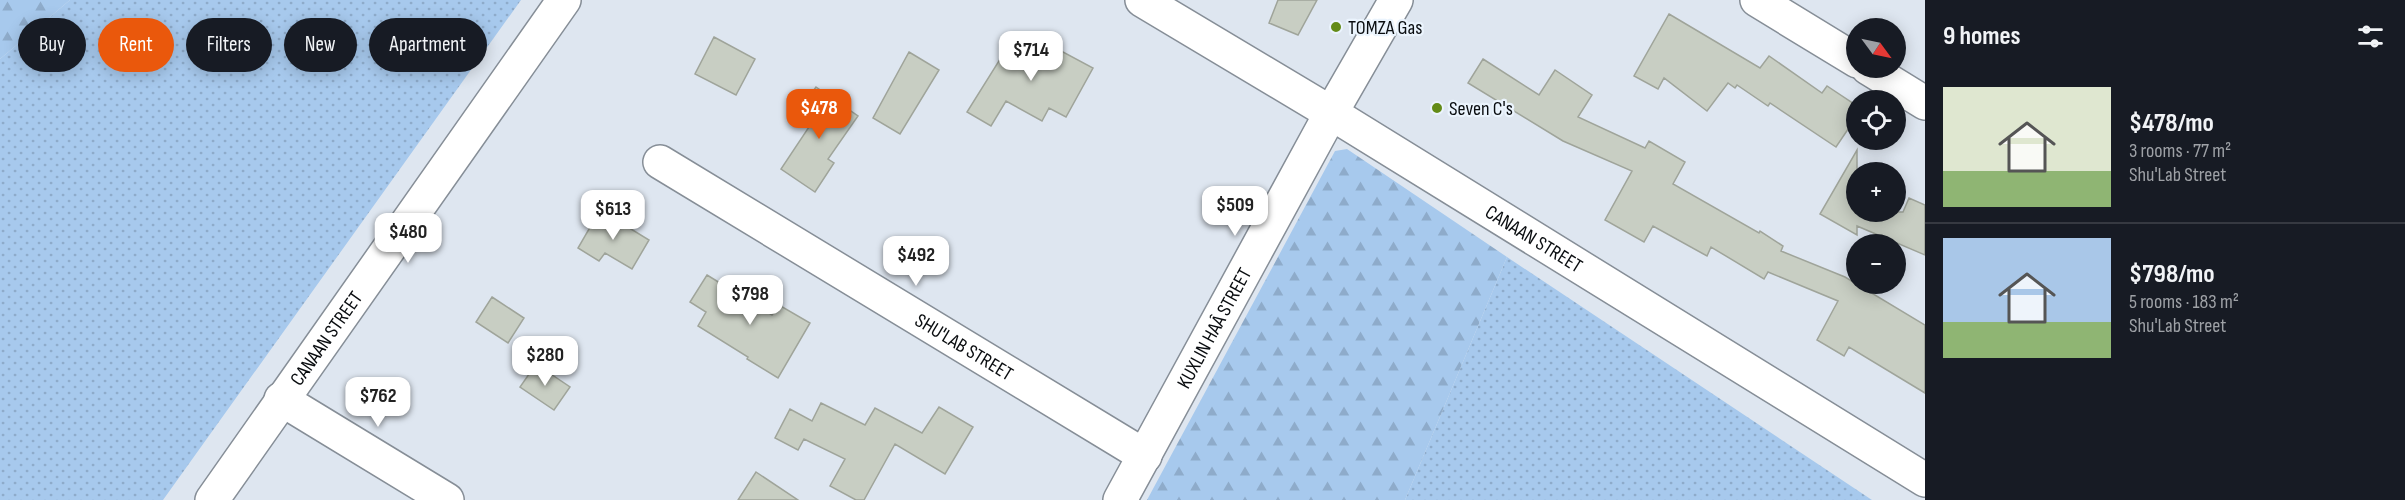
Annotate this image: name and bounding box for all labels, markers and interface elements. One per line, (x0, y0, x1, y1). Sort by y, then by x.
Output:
place label: TOMZA Gas (1348, 16, 1422, 40)
chip: Buy (18, 18, 86, 72)
chip: Rent (98, 18, 174, 72)
chip: Filters (186, 18, 272, 72)
chip: New (284, 18, 357, 72)
chip: Apartment (369, 18, 487, 72)
north arrow (1846, 18, 1906, 78)
map controls (1846, 18, 1906, 294)
marker: TOMZA Gas (1329, 20, 1343, 34)
icon: filters (2354, 20, 2387, 53)
text: 9 homes (1943, 21, 2021, 52)
pin: $714 (995, 31, 1067, 82)
text: $714 (1013, 38, 1049, 62)
pin: $478 (783, 89, 855, 140)
button: locate (1846, 90, 1906, 150)
text: $478 (800, 96, 838, 120)
place label: Seven C's (1449, 97, 1513, 121)
marker: Seven C's (1430, 101, 1444, 115)
text: $478/mo (2129, 108, 2214, 139)
icon: home (1991, 111, 2063, 183)
text: 3 rooms · 77 m² (2129, 139, 2231, 163)
button: + (1846, 162, 1906, 222)
text: Shu'Lab Street (2129, 163, 2226, 187)
pin: $509 (1199, 186, 1271, 237)
pin: $613 (577, 190, 649, 241)
text: $509 (1216, 193, 1254, 217)
text: $613 (595, 197, 631, 221)
street label: CANAAN STREET (1481, 200, 1587, 278)
pin: $480 (372, 213, 444, 264)
text: $480 (389, 220, 427, 244)
button: − (1846, 234, 1906, 294)
pin: $492 (880, 236, 952, 287)
text: $492 (897, 243, 935, 267)
text: $798/mo (2129, 259, 2215, 290)
icon: home (1991, 262, 2063, 334)
street label: KUXLIN HAÂ STREET (1172, 264, 1257, 393)
pin: $798 (714, 275, 786, 326)
text: $798 (731, 282, 769, 306)
street label: CANAAN STREET (285, 287, 368, 390)
text: 5 rooms · 183 m² (2129, 290, 2239, 314)
street label: SHU'LAB STREET (910, 309, 1017, 386)
text: Shu'Lab Street (2129, 314, 2226, 338)
pin: $280 (509, 336, 581, 387)
text: $280 (526, 343, 564, 367)
pin: $762 (342, 377, 414, 428)
text: $762 (359, 384, 397, 408)

